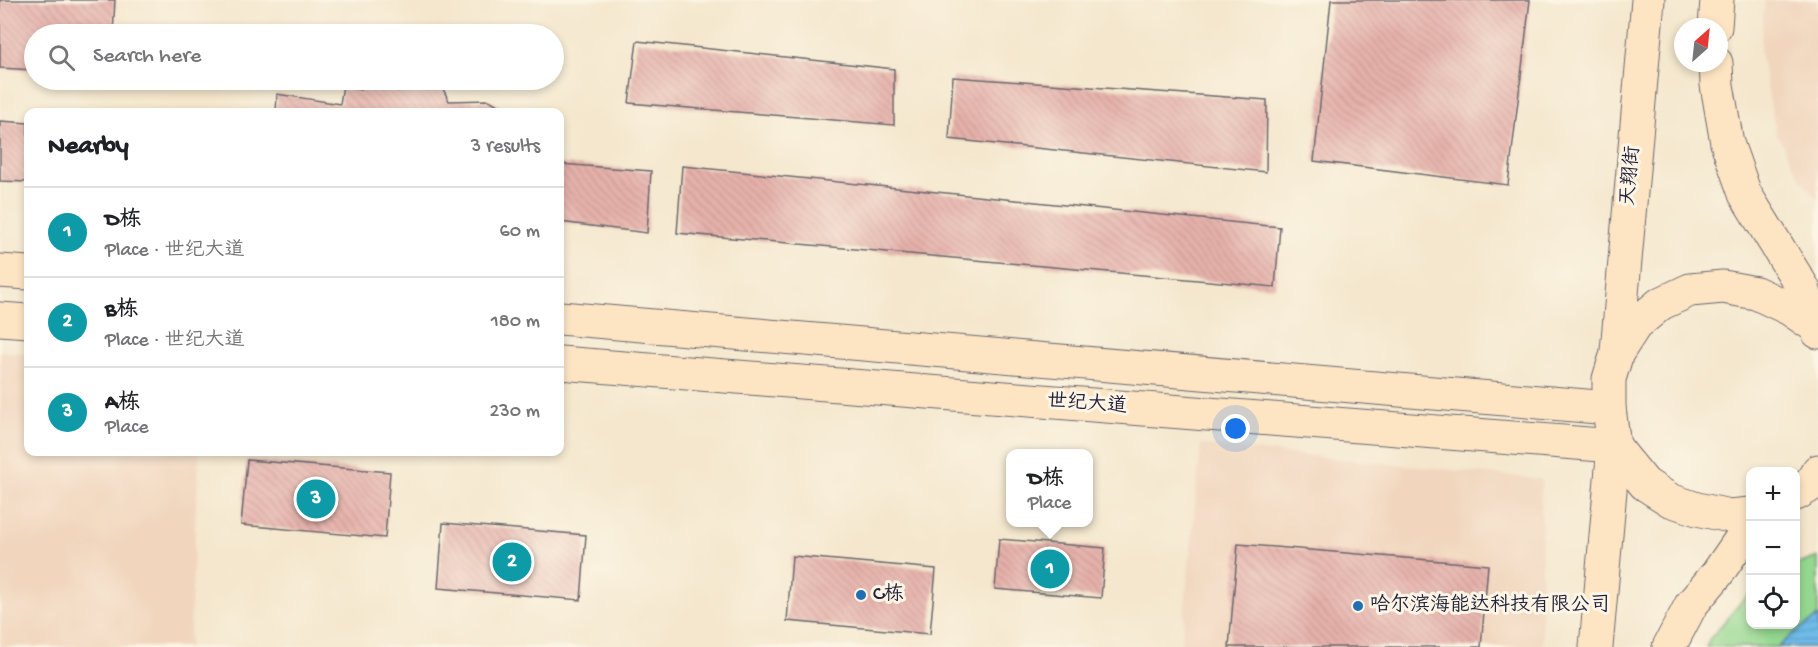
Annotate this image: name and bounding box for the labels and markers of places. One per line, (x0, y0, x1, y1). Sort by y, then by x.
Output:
pin: 3 (296, 476, 336, 522)
pin: 2 (492, 540, 532, 584)
pin: 1 (1030, 546, 1070, 592)
place label: C栋 (873, 583, 904, 607)
marker: C栋 (854, 588, 868, 602)
place label: 哈尔滨海能达科技有限公司 (1370, 593, 1610, 618)
marker: 哈尔滨海能达科技有限公司 (1351, 599, 1365, 613)

